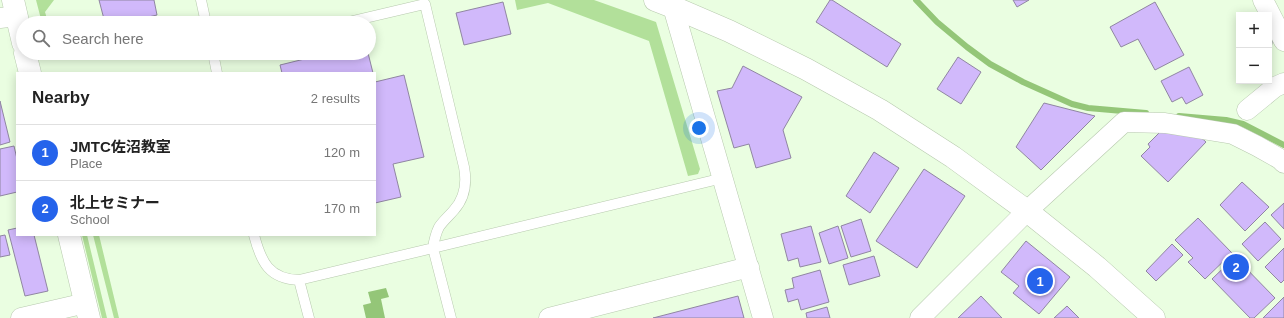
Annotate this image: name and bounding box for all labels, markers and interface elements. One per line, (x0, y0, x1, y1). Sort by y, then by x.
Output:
map controls (1236, 12, 1272, 84)
button: + (1236, 12, 1272, 48)
search box (16, 16, 376, 60)
icon: search (30, 27, 52, 49)
text: Search here (62, 30, 144, 47)
button: − (1236, 48, 1272, 84)
text: Nearby (32, 88, 90, 107)
text: 2 results (311, 91, 360, 106)
your location (689, 118, 709, 138)
text: JMTC佐沼教室 (70, 138, 171, 155)
text: 1 (41, 145, 49, 160)
text: 120 m (324, 145, 360, 160)
text: Place (70, 156, 103, 171)
text: 北上セミナー (70, 194, 160, 211)
text: 2 (41, 201, 49, 216)
text: 170 m (324, 201, 360, 216)
text: School (70, 212, 110, 227)
pin: 2 (1223, 252, 1249, 282)
pin: 1 (1027, 266, 1053, 296)

